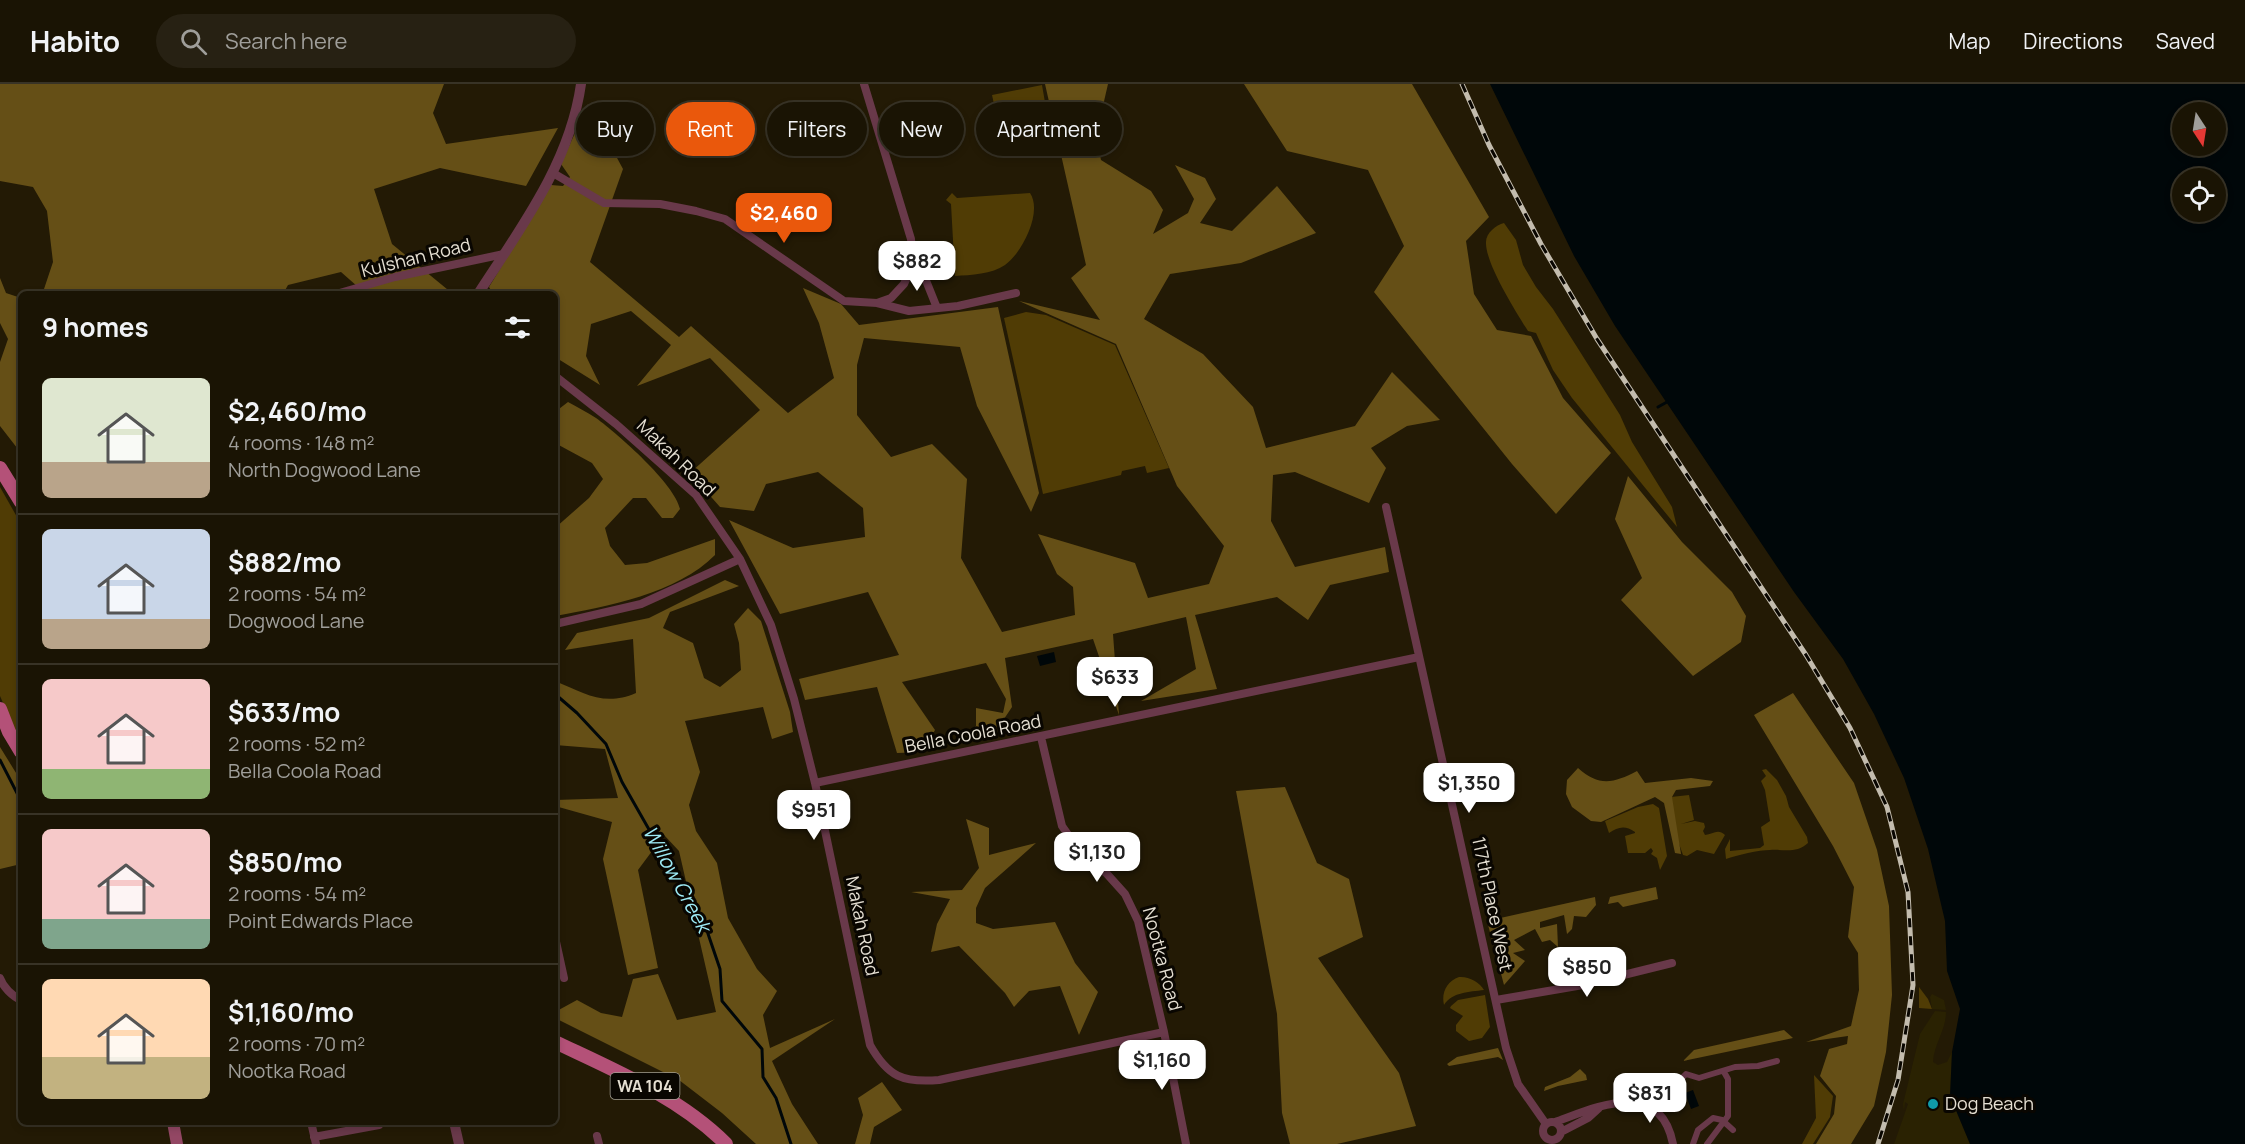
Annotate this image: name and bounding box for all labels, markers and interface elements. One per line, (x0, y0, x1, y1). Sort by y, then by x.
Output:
search box (156, 14, 576, 68)
text: Habito (30, 22, 120, 60)
icon: search (177, 25, 210, 58)
text: Search here (225, 26, 347, 56)
text: Map (1949, 27, 1990, 55)
text: Directions (2023, 27, 2123, 55)
text: Saved (2156, 27, 2215, 55)
chip: Buy (576, 102, 654, 156)
chip: Rent (666, 102, 755, 156)
chip: Filters (767, 102, 867, 156)
chip: New (879, 102, 964, 156)
chip: Apartment (976, 102, 1122, 156)
north arrow (2172, 102, 2226, 156)
map controls (2172, 102, 2226, 222)
button: locate (2172, 168, 2226, 222)
pin: $2,460 (735, 193, 833, 244)
text: $2,460 (750, 199, 818, 226)
street label: Kulshan Road (358, 232, 473, 282)
pin: $882 (881, 241, 953, 292)
text: $882 (893, 247, 941, 274)
text: 9 homes (42, 309, 149, 345)
icon: filters (501, 311, 534, 344)
text: $2,460/mo (228, 393, 367, 429)
icon: home (90, 402, 162, 474)
street label: Makah Road (632, 414, 721, 501)
text: 4 rooms · 148 m² (228, 429, 375, 456)
text: North Dogwood Lane (228, 456, 421, 483)
text: $882/mo (228, 544, 341, 580)
icon: home (90, 553, 162, 625)
text: 2 rooms · 54 m² (228, 580, 366, 607)
text: Dogwood Lane (228, 607, 364, 634)
pin: $633 (1079, 657, 1151, 708)
text: $633 (1091, 663, 1139, 690)
text: $633/mo (228, 694, 340, 730)
icon: home (90, 703, 162, 775)
street label: Bella Coola Road (903, 708, 1043, 758)
text: 2 rooms · 52 m² (228, 730, 365, 757)
text: Bella Coola Road (228, 757, 382, 784)
pin: $1,350 (1420, 763, 1518, 814)
text: $1,350 (1437, 769, 1501, 796)
pin: $951 (778, 790, 850, 841)
text: $951 (791, 796, 837, 823)
water label: Willow Creek (637, 821, 719, 939)
pin: $1,130 (1048, 832, 1146, 883)
street label: 117th Place West (1467, 835, 1519, 973)
text: $1,130 (1068, 838, 1126, 865)
text: $850/mo (228, 844, 342, 880)
icon: home (90, 853, 162, 925)
street label: Makah Road (841, 874, 885, 978)
text: 2 rooms · 54 m² (228, 880, 366, 907)
street label: Nootka Road (1138, 904, 1188, 1013)
text: Point Edwards Place (228, 907, 413, 934)
pin: $850 (1551, 947, 1623, 998)
text: $850 (1562, 953, 1612, 980)
text: $1,160/mo (228, 994, 354, 1030)
icon: home (90, 1003, 162, 1075)
text: 2 rooms · 70 m² (228, 1030, 365, 1057)
pin: $1,160 (1113, 1040, 1211, 1091)
text: $1,160 (1133, 1046, 1191, 1073)
text: Nootka Road (228, 1057, 346, 1084)
road number: WA 104 (610, 1073, 680, 1099)
pin: $831 (1614, 1073, 1686, 1124)
text: $831 (1627, 1079, 1673, 1106)
place label: Dog Beach (1945, 1091, 2034, 1115)
marker: Dog Beach (1926, 1097, 1940, 1111)

